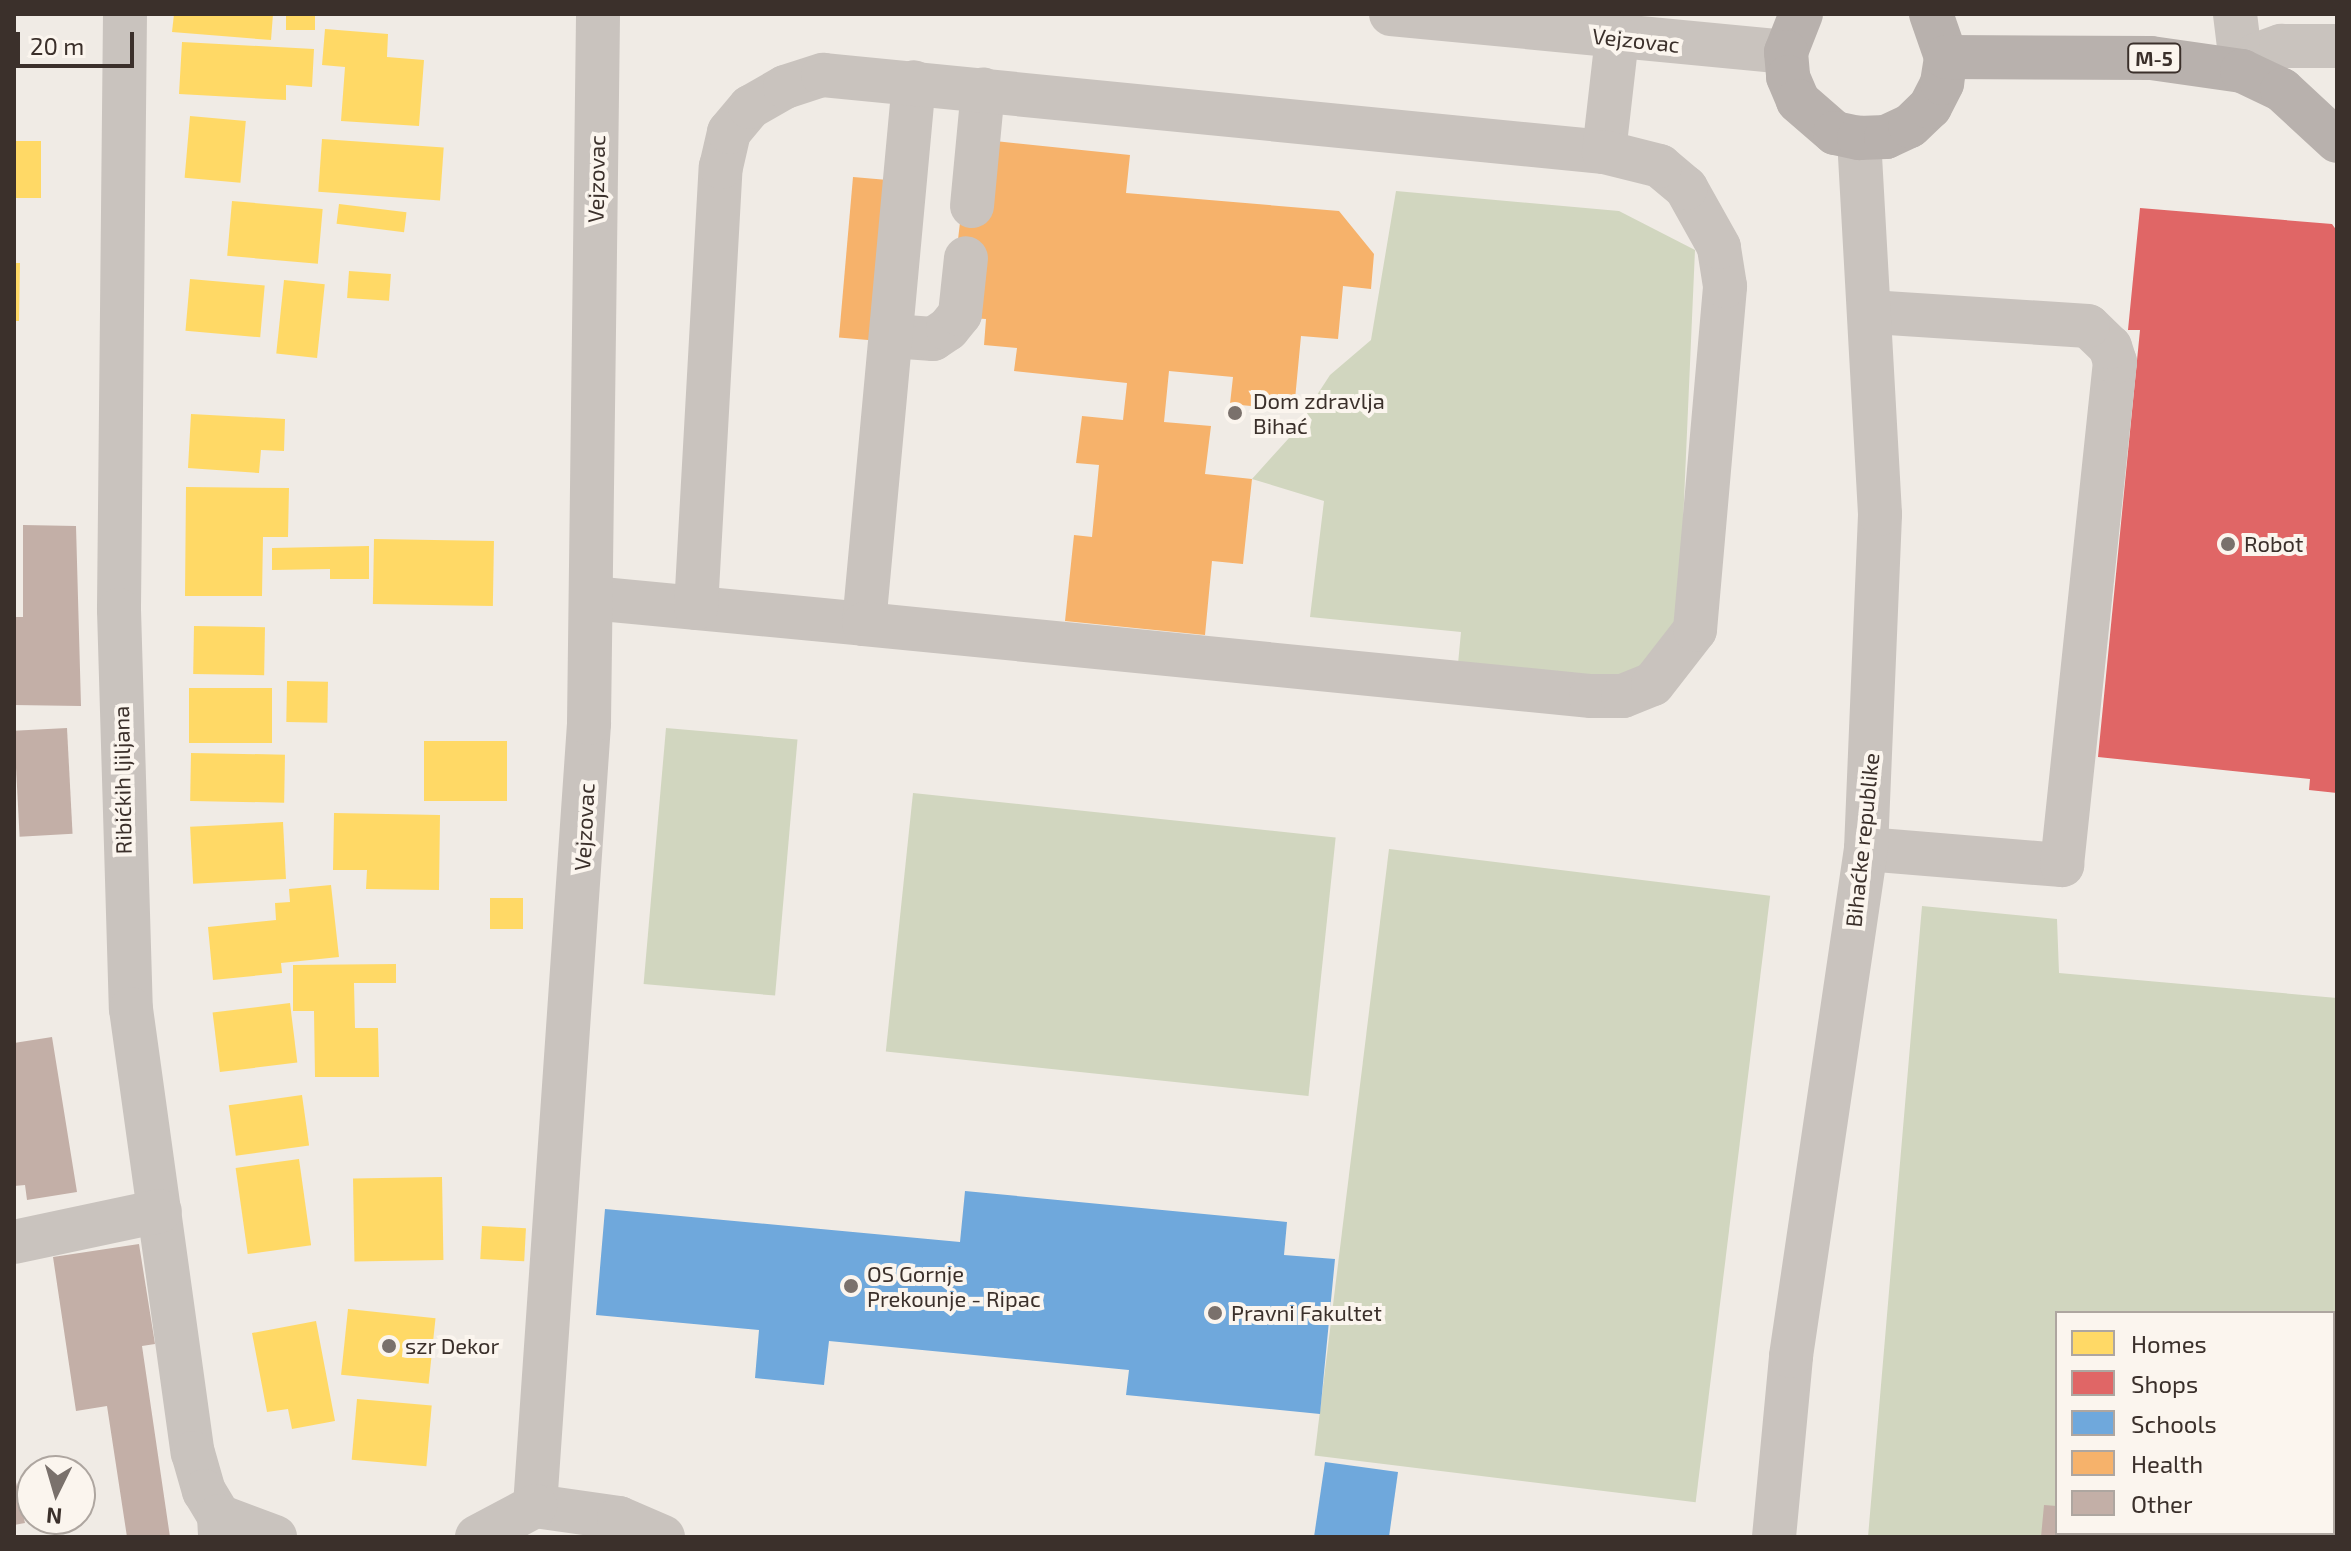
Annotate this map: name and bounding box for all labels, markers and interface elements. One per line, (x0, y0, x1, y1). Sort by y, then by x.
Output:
scale bar (20, 16, 138, 66)
street label: Vejzovac (1591, 22, 1681, 58)
text: 20 m (30, 31, 84, 60)
road number: M-5 (2126, 42, 2182, 74)
street label: Vejzovac (582, 135, 610, 223)
place label: Dom zdravlja Bihać (1253, 387, 1385, 438)
marker: Dom zdravlja Bihać (1224, 402, 1246, 424)
place label: Robot (2244, 531, 2303, 557)
marker: Robot (2219, 535, 2237, 553)
street label: Ribićkih ljiljana (108, 705, 136, 855)
street label: Bihaćke republike (1840, 752, 1884, 928)
street label: Vejzovac (569, 782, 599, 872)
place label: OS Gornje Prekounje - Ripac (867, 1260, 1041, 1312)
marker: OS Gornje Prekounje - Ripac (842, 1277, 860, 1295)
place label: Pravni Fakultet (1231, 1300, 1382, 1326)
marker: Pravni Fakultet (1206, 1304, 1224, 1322)
legend (2055, 1311, 2335, 1535)
text: Homes (2131, 1329, 2207, 1358)
place label: szr Dekor (405, 1333, 500, 1359)
marker: szr Dekor (380, 1337, 398, 1355)
text: Shops (2131, 1369, 2198, 1398)
text: Schools (2131, 1409, 2217, 1438)
text: Health (2131, 1449, 2203, 1478)
north arrow (16, 1455, 96, 1535)
text: Other (2131, 1489, 2193, 1518)
text: N (45, 1503, 63, 1531)

